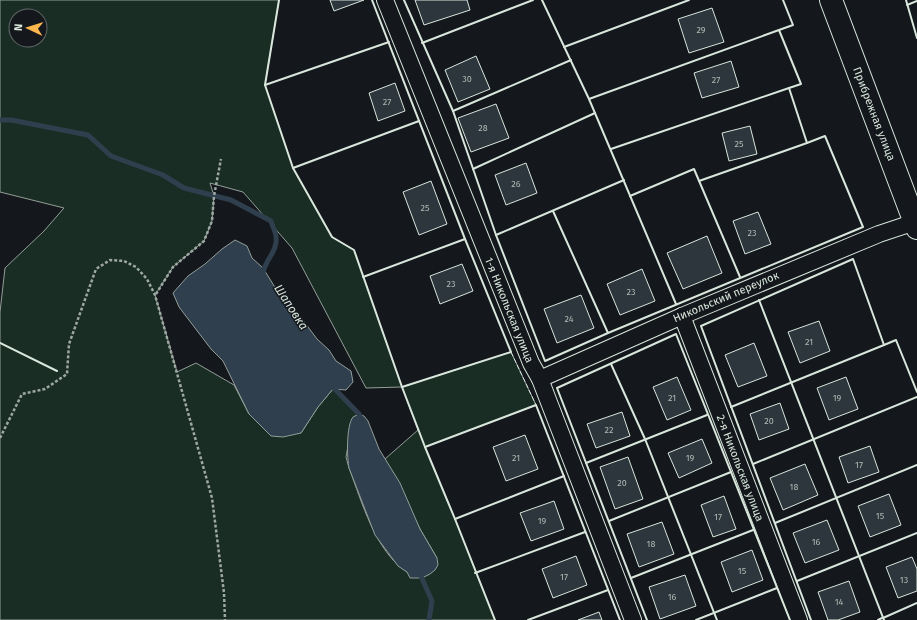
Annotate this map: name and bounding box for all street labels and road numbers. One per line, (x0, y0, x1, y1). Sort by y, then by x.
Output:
street label: Прибрежная улица (850, 65, 898, 163)
street label: 1-я Никольская улица (482, 255, 536, 365)
street label: Никольский переулок (671, 269, 781, 325)
street label: 2-я Никольская улица (714, 413, 766, 523)

